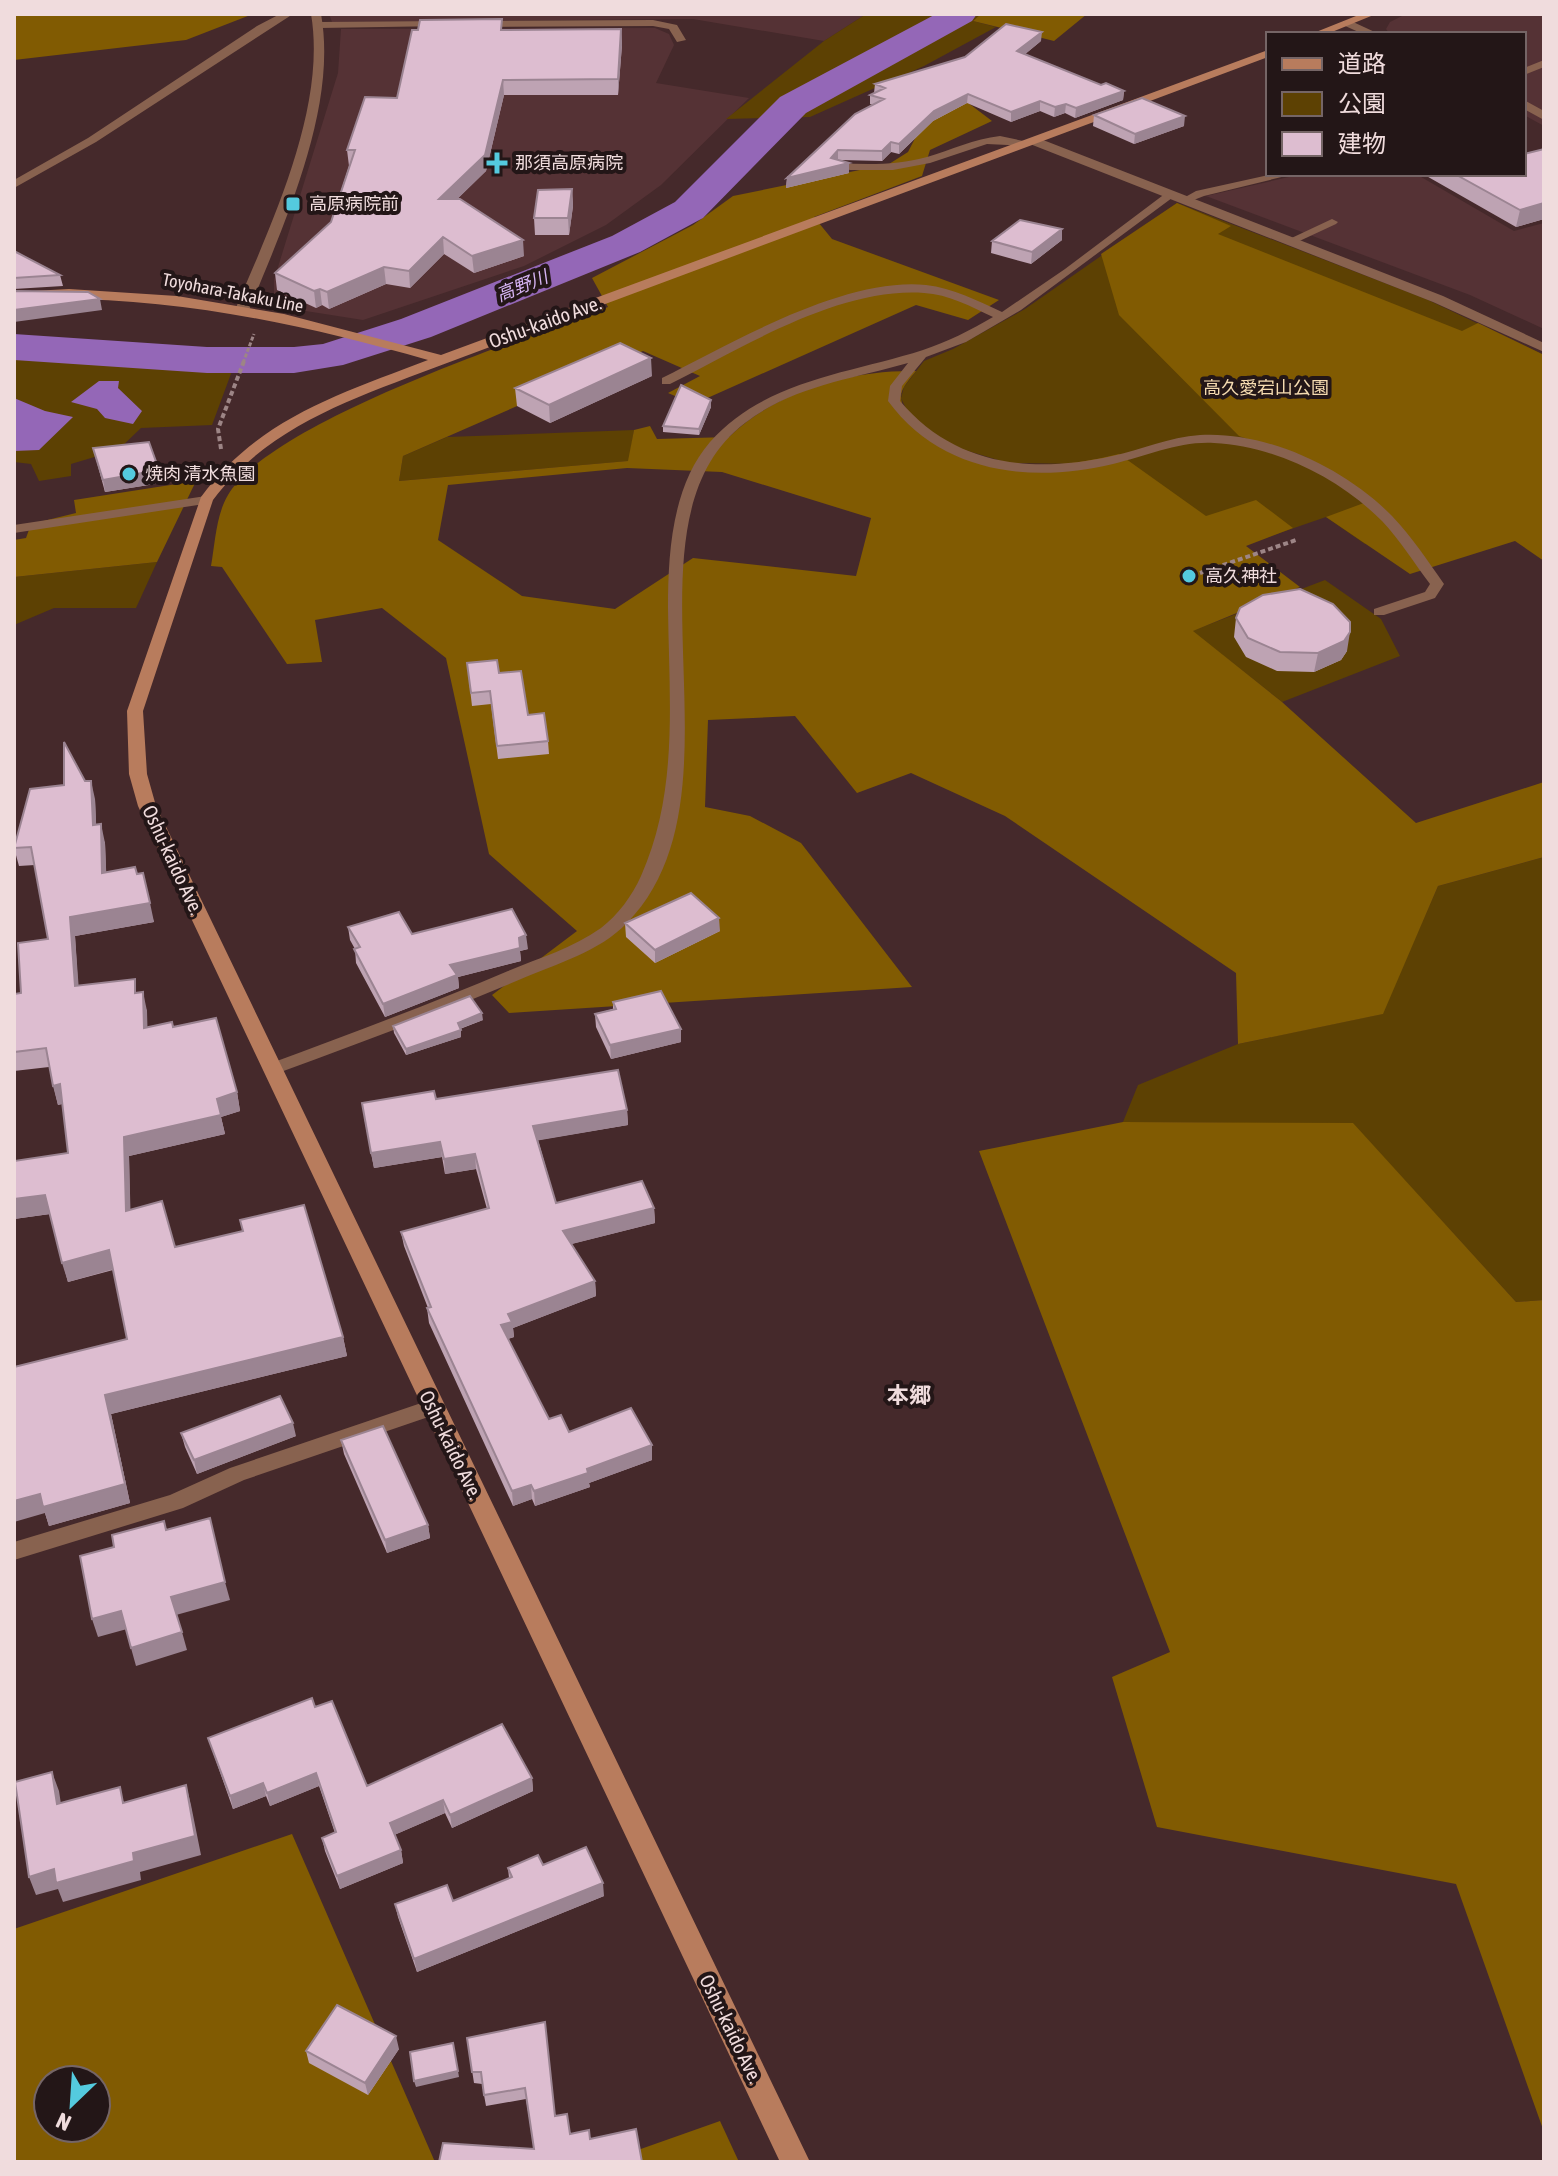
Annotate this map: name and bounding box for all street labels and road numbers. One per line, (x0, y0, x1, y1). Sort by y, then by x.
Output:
street label: Toyohara-Takaku Line (161, 269, 305, 316)
street label: Oshu-kaido Ave. (485, 291, 604, 352)
street label: Oshu-kaido Ave. (138, 801, 209, 918)
street label: Oshu-kaido Ave. (415, 1387, 488, 1503)
street label: Oshu-kaido Ave. (695, 1971, 768, 2087)

